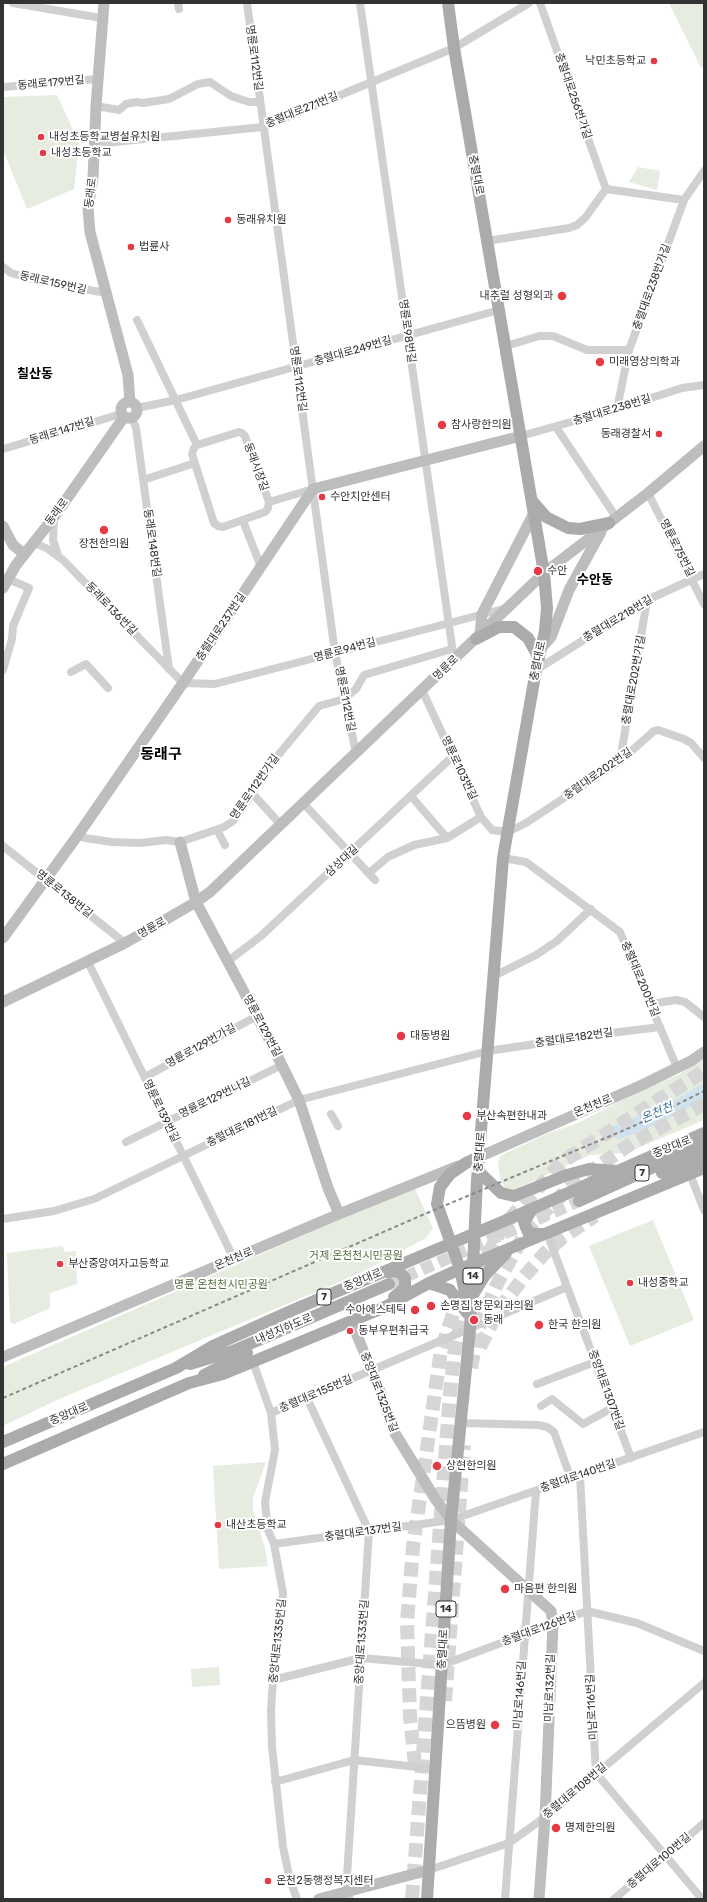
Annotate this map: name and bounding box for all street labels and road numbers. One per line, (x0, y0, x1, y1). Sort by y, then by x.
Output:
street label: 명륜로112번길 (243, 24, 265, 92)
street label: 충렬대로256번가길 (552, 51, 594, 141)
street label: 동래로179번길 (17, 73, 85, 93)
street label: 충렬대로271번길 (264, 89, 340, 131)
street label: 충렬대로 (466, 154, 486, 196)
street label: 동래로 (83, 177, 99, 209)
street label: 충렬대로238번가길 (630, 242, 674, 332)
street label: 동래로159번길 (18, 269, 88, 297)
street label: 명륜로98번길 (396, 298, 418, 364)
street label: 충렬대로249번길 (313, 334, 393, 368)
street label: 명륜로112번길 (287, 345, 309, 413)
street label: 충렬대로238번길 (571, 392, 653, 428)
street label: 동래로147번길 (28, 415, 96, 447)
street label: 동래시장길 (241, 441, 271, 493)
street label: 동래로 (43, 496, 71, 528)
street label: 동래로148번길 (141, 508, 163, 578)
street label: 명륜로75번길 (657, 517, 697, 579)
street label: 동래로136번길 (82, 580, 140, 638)
street label: 충렬대로237번길 (193, 590, 249, 664)
street label: 충렬대로218번길 (581, 593, 655, 645)
street label: 충렬대로202번가길 (620, 634, 648, 726)
street label: 명륜로94번길 (312, 635, 378, 665)
street label: 충렬대로 (527, 640, 549, 682)
street label: 명륜로 (430, 653, 462, 683)
street label: 명륜로112번길 (332, 665, 358, 733)
street label: 명륜로103번길 (438, 734, 480, 802)
street label: 충렬대로202번길 (561, 745, 635, 803)
street label: 명륜로112번가길 (228, 752, 282, 822)
street label: 삼성대길 (323, 842, 361, 880)
street label: 명륜로138번길 (33, 867, 95, 921)
street label: 명륜로 (136, 915, 168, 941)
street label: 충렬대로200번길 (618, 939, 662, 1019)
street label: 명륜로129번길 (240, 993, 284, 1059)
street label: 명륜로129번가길 (164, 1021, 238, 1071)
street label: 충렬대로182번길 (534, 1026, 614, 1050)
street label: 명륜로129번나길 (177, 1075, 253, 1121)
street label: 명륜로139번길 (140, 1077, 182, 1145)
street label: 온천천로 (572, 1092, 614, 1120)
street label: 충렬대로181번길 (204, 1104, 280, 1150)
street label: 충렬대로 (472, 1131, 488, 1173)
street label: 중앙대로 (651, 1133, 693, 1161)
road number: 7 (635, 1165, 649, 1181)
street label: 온천천로 (213, 1245, 255, 1273)
street label: 중앙대로 (342, 1266, 384, 1294)
road number: 14 (463, 1268, 483, 1284)
road number: 7 (317, 1289, 331, 1305)
street label: 내성지하도로 (253, 1311, 315, 1347)
street label: 중앙대로1307번길 (585, 1348, 627, 1432)
street label: 중앙대로1325번길 (358, 1350, 400, 1434)
street label: 충렬대로155번길 (277, 1373, 355, 1415)
street label: 중앙대로 (48, 1400, 90, 1428)
street label: 충렬대로140번길 (538, 1457, 618, 1495)
street label: 충렬대로137번길 (324, 1520, 402, 1544)
street label: 중앙대로1335번길 (267, 1598, 289, 1684)
street label: 중앙대로1333번길 (352, 1599, 372, 1685)
road number: 14 (436, 1601, 456, 1617)
street label: 충렬대로126번길 (500, 1609, 578, 1649)
street label: 충렬대로 (435, 1628, 451, 1670)
street label: 미남로132번길 (542, 1654, 558, 1722)
street label: 미남로146번길 (511, 1660, 529, 1730)
street label: 미남로116번길 (584, 1673, 600, 1741)
street label: 충렬대로108번길 (540, 1760, 610, 1822)
street label: 충렬대로100번길 (624, 1830, 694, 1892)

